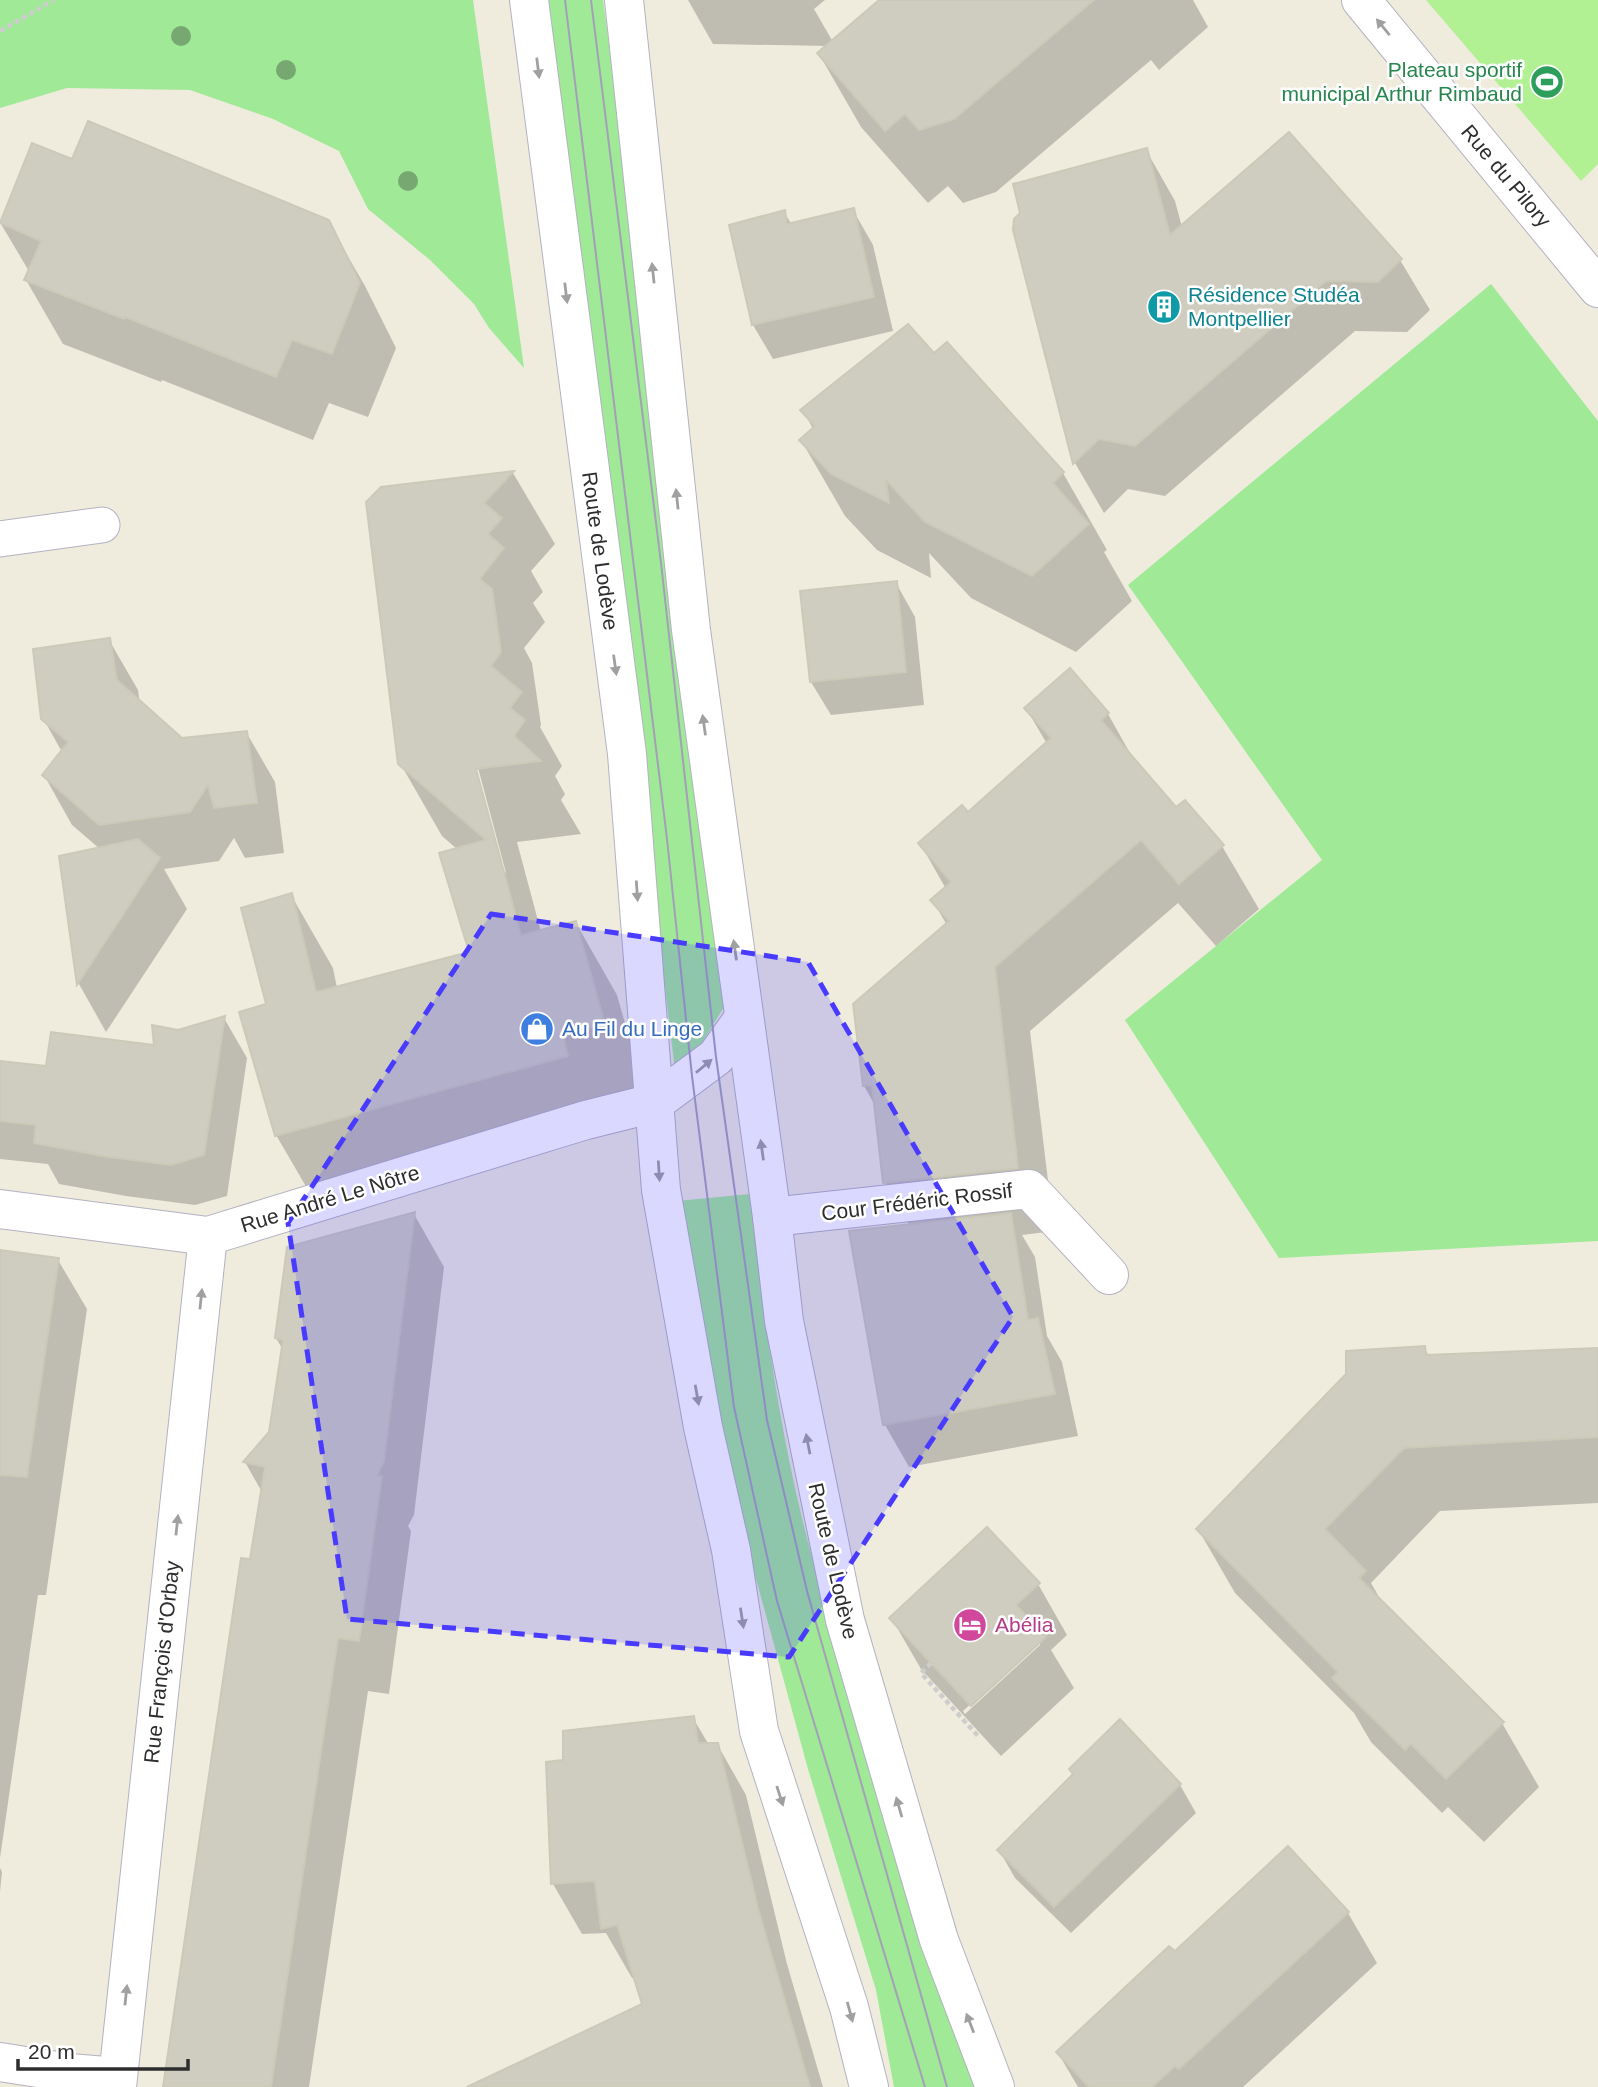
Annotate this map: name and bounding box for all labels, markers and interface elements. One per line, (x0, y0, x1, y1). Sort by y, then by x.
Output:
one-way arrow (1376, 19, 1391, 36)
one-way arrow (532, 57, 543, 79)
place label: Plateau sportif municipal Arthur Rimbaud (1282, 58, 1522, 105)
sports icon: Plateau sportif municipal Arthur Rimbaud (1528, 63, 1566, 101)
street label: Rue du Pilory (1457, 120, 1556, 232)
one-way arrow (647, 261, 658, 283)
one-way arrow (561, 283, 572, 305)
place label: Résidence Studéa Montpellier (1188, 283, 1360, 330)
building icon: Résidence Studéa Montpellier (1145, 288, 1183, 326)
street label: Route de Lodève (578, 470, 623, 632)
one-way arrow (672, 488, 683, 510)
one-way arrow (609, 654, 620, 676)
one-way arrow (699, 714, 710, 736)
one-way arrow (632, 880, 643, 902)
one-way arrow (729, 939, 740, 961)
shop icon: Au Fil du Linge (518, 1010, 556, 1048)
place label: Au Fil du Linge (562, 1017, 702, 1040)
one-way arrow (696, 1059, 713, 1074)
one-way arrow (756, 1139, 767, 1161)
street label: Rue André Le Nôtre (238, 1160, 422, 1237)
one-way arrow (654, 1160, 665, 1182)
street label: Cour Frédéric Rossif (820, 1178, 1014, 1225)
one-way arrow (196, 1288, 207, 1310)
one-way arrow (692, 1384, 703, 1406)
one-way arrow (802, 1433, 813, 1455)
street label: Route de Lodève (804, 1480, 863, 1641)
one-way arrow (172, 1514, 183, 1536)
street label: Rue François d'Orbay (139, 1559, 184, 1764)
hotel icon: Abélia (951, 1606, 989, 1644)
one-way arrow (736, 1607, 747, 1629)
place label: Abélia (995, 1613, 1054, 1636)
one-way arrow (775, 1785, 786, 1806)
one-way arrow (894, 1797, 904, 1818)
one-way arrow (121, 1984, 132, 2006)
one-way arrow (845, 2002, 855, 2023)
one-way arrow (965, 2013, 976, 2034)
scale bar (18, 2028, 187, 2072)
text: 20 m (28, 2040, 75, 2063)

